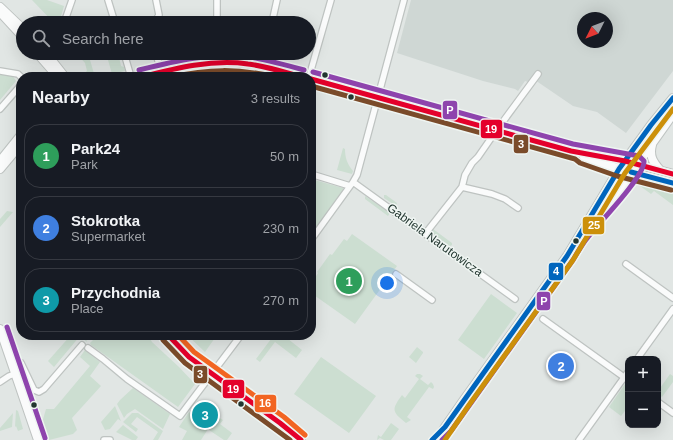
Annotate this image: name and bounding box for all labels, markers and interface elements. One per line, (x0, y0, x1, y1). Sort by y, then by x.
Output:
north arrow (577, 12, 613, 48)
search box (16, 16, 316, 60)
icon: search (30, 27, 52, 49)
text: Search here (62, 30, 144, 47)
unlabelled marker (320, 70, 330, 80)
text: Nearby (32, 88, 90, 107)
text: 3 results (251, 91, 300, 106)
unlabelled marker (346, 92, 356, 102)
line badge: P (442, 100, 458, 120)
text: P (446, 104, 454, 116)
line badge: 19 (480, 119, 503, 139)
text: 19 (485, 123, 497, 135)
line badge: 3 (513, 134, 529, 154)
text: 3 (518, 138, 524, 150)
text: Park24 (71, 140, 120, 157)
text: 1 (42, 149, 50, 164)
text: 50 m (270, 149, 299, 164)
text: Park (71, 157, 98, 172)
street label: Gabriela Narutowicza (384, 201, 486, 280)
text: Stokrotka (71, 212, 140, 229)
line badge: 25 (582, 216, 605, 235)
text: 25 (588, 219, 600, 231)
text: 2 (42, 221, 50, 236)
text: 230 m (263, 221, 299, 236)
text: Supermarket (71, 229, 145, 244)
unlabelled marker (571, 236, 581, 246)
line badge: 4 (548, 262, 564, 281)
text: 4 (553, 265, 560, 277)
pin: 1 (336, 266, 362, 296)
your location (377, 273, 397, 293)
text: Przychodnia (71, 284, 160, 301)
line badge: P (536, 291, 551, 311)
text: 3 (42, 293, 50, 308)
text: 270 m (263, 293, 299, 308)
text: P (540, 295, 548, 307)
text: Place (71, 301, 104, 316)
pin: 2 (548, 351, 574, 381)
map controls (625, 356, 661, 428)
button: + (625, 356, 661, 392)
line badge: 3 (193, 365, 208, 384)
text: 3 (197, 368, 203, 380)
line badge: 19 (222, 379, 245, 399)
text: 19 (227, 383, 239, 395)
button: − (625, 392, 661, 428)
line badge: 16 (254, 394, 277, 413)
text: 16 (259, 397, 271, 409)
unlabelled marker (236, 399, 246, 409)
unlabelled marker (29, 400, 39, 410)
pin: 3 (192, 400, 218, 430)

